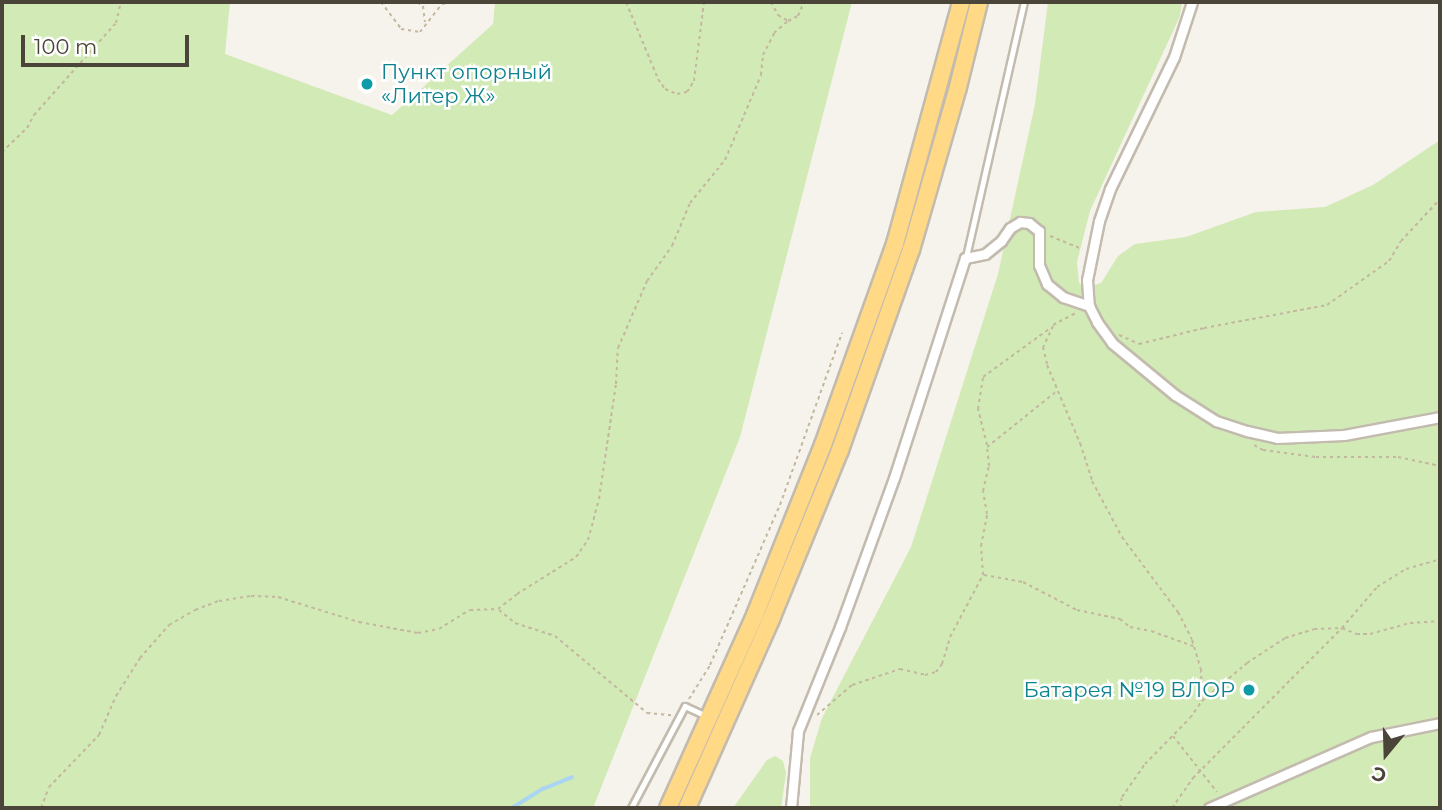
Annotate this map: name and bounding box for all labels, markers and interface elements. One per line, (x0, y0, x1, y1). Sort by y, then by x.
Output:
scale bar (24, 21, 192, 65)
text: 100 m (34, 34, 97, 59)
place label: Пункт опорный «Литер Ж» (381, 59, 552, 109)
marker: Пункт опорный «Литер Ж» (359, 76, 375, 92)
place label: Батарея №19 ВЛОР (1024, 677, 1235, 703)
marker: Батарея №19 ВЛОР (1241, 682, 1257, 698)
north arrow (1351, 719, 1421, 789)
text: С (1369, 761, 1389, 787)

